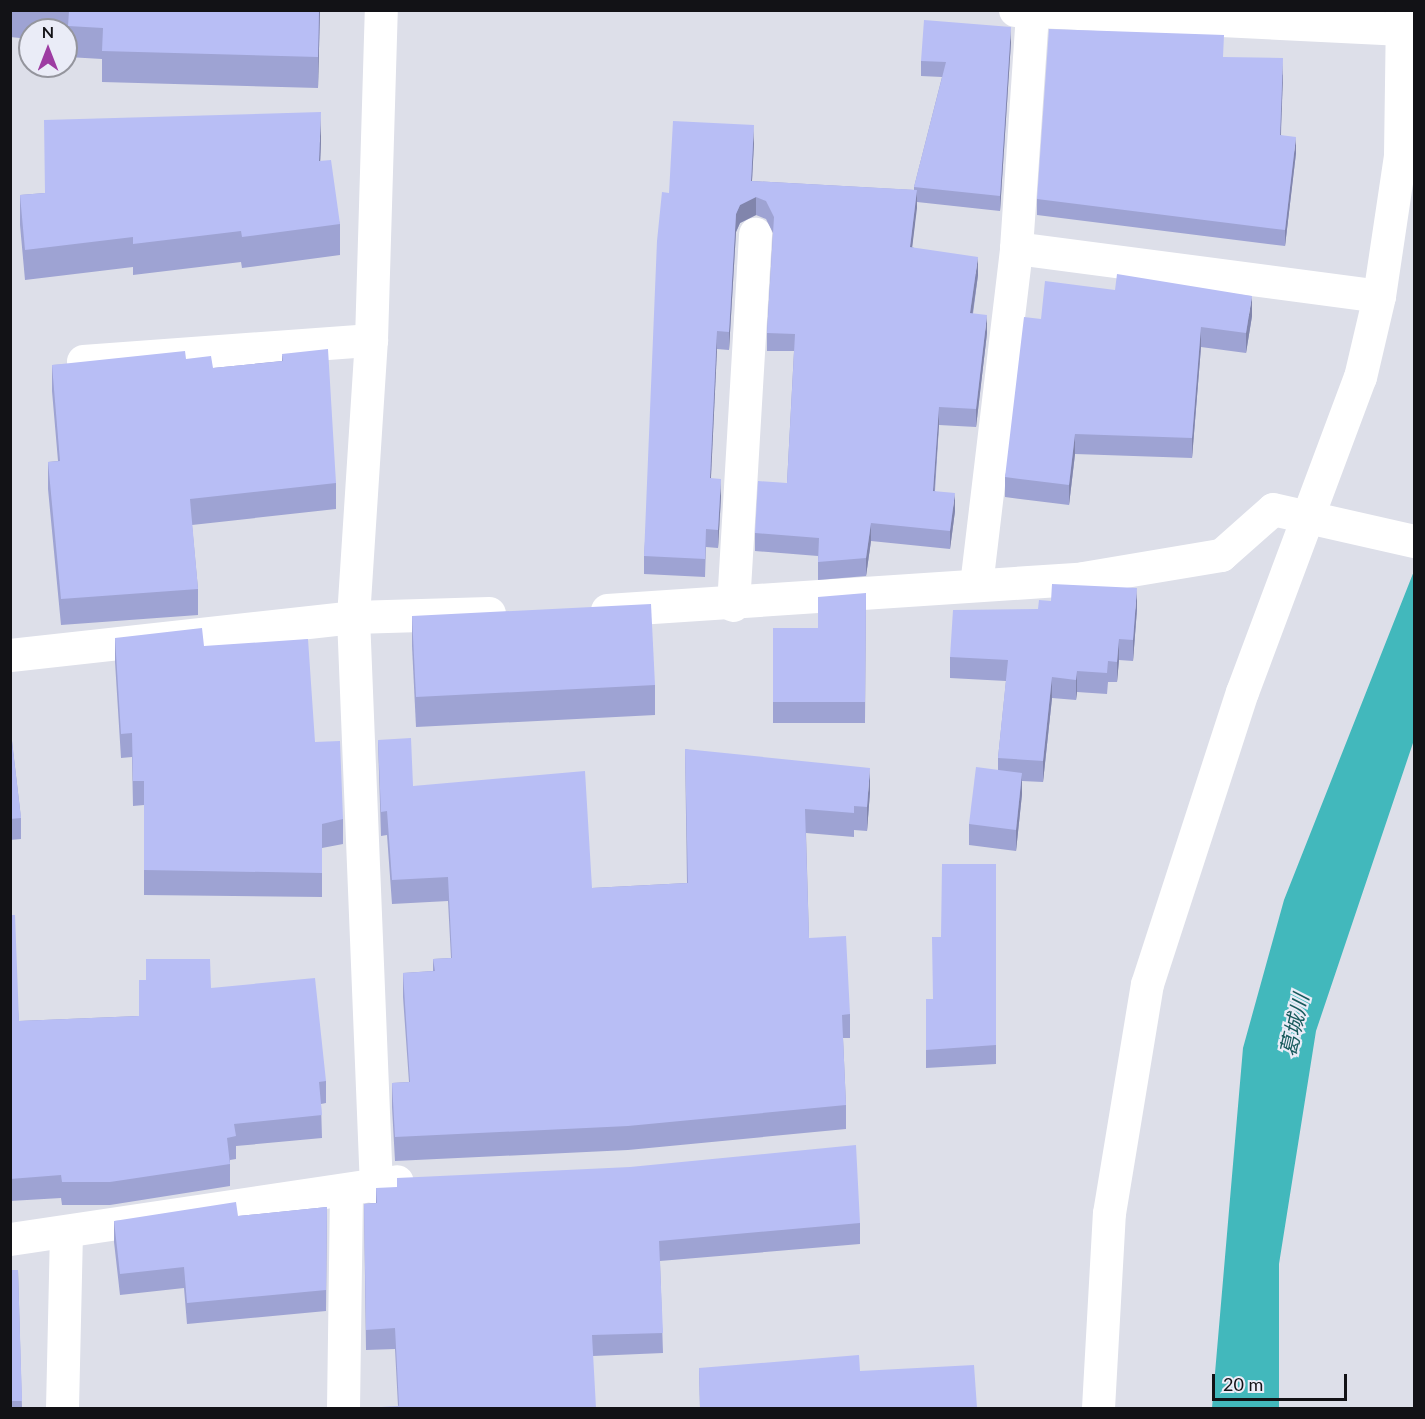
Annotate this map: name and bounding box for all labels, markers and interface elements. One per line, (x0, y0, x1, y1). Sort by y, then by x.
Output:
north arrow (18, 18, 78, 78)
text: N (42, 22, 54, 41)
water label: 葛城川 (1275, 991, 1313, 1059)
scale bar (1215, 1362, 1350, 1400)
text: 20 m (1223, 1373, 1263, 1395)

